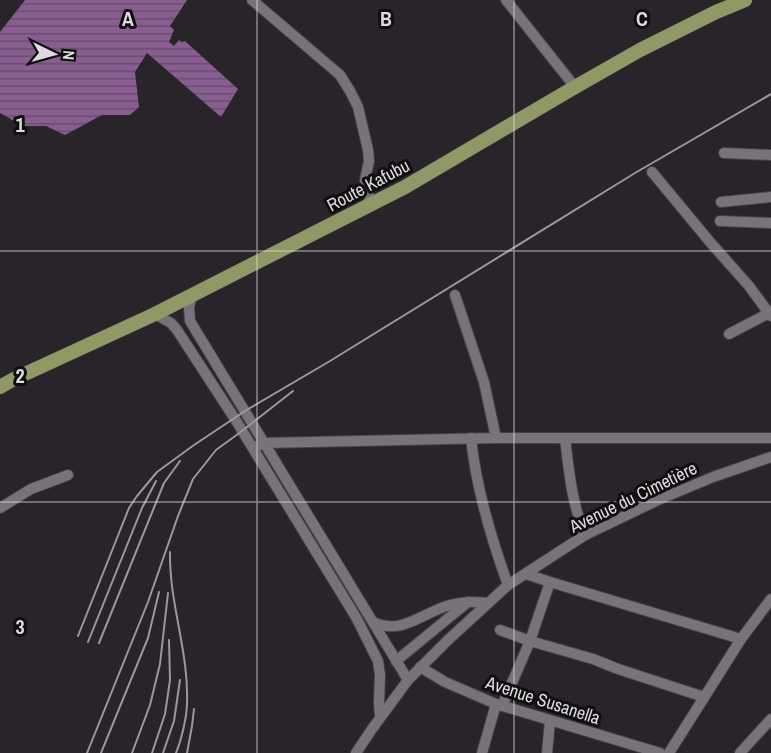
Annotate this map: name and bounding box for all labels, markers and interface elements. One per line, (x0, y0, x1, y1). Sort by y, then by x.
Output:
text: A (122, 5, 134, 32)
text: B (380, 5, 392, 32)
text: C (636, 5, 648, 32)
north arrow (24, 24, 84, 84)
text: N (58, 50, 80, 61)
text: 1 (15, 111, 25, 138)
street label: Route Kafubu (322, 153, 414, 217)
text: 2 (15, 362, 25, 389)
street label: Avenue du Cimetière (564, 455, 701, 539)
text: 3 (15, 613, 25, 640)
street label: Avenue Susanella (482, 669, 603, 730)

